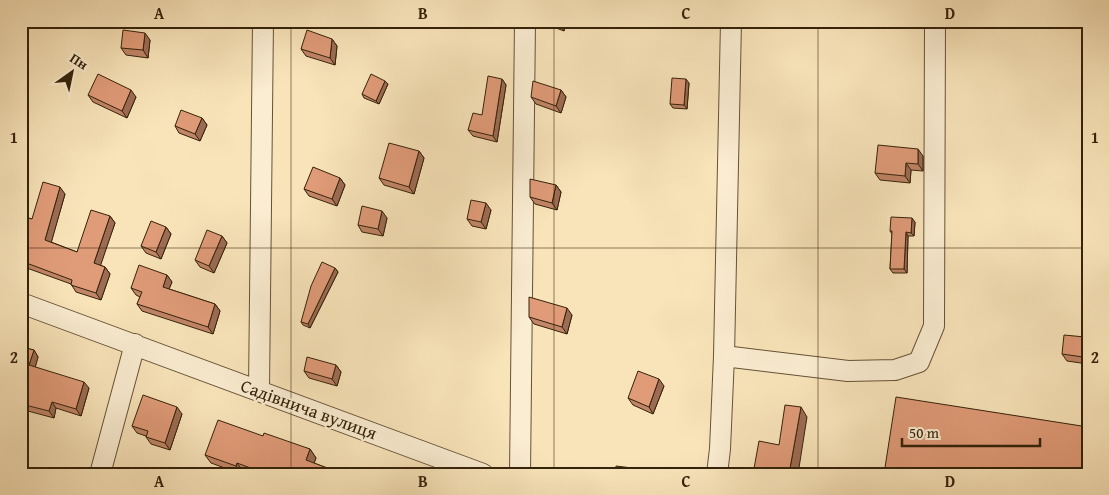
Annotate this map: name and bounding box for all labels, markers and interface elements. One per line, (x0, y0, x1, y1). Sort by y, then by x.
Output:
text: A (154, 1, 165, 25)
text: B (418, 1, 428, 25)
text: C (681, 1, 691, 25)
text: D (945, 1, 955, 25)
north arrow (48, 48, 98, 98)
text: Пн (66, 48, 92, 75)
text: 1 (10, 125, 18, 149)
text: 1 (1091, 125, 1099, 149)
text: 2 (10, 345, 18, 369)
text: 2 (1091, 345, 1099, 369)
street label: Садівнича вулиця (237, 372, 381, 446)
scale bar (902, 415, 1039, 447)
text: 50 m (909, 422, 940, 443)
text: A (154, 469, 165, 493)
text: B (418, 469, 428, 493)
text: C (681, 469, 691, 493)
text: D (945, 469, 955, 493)

